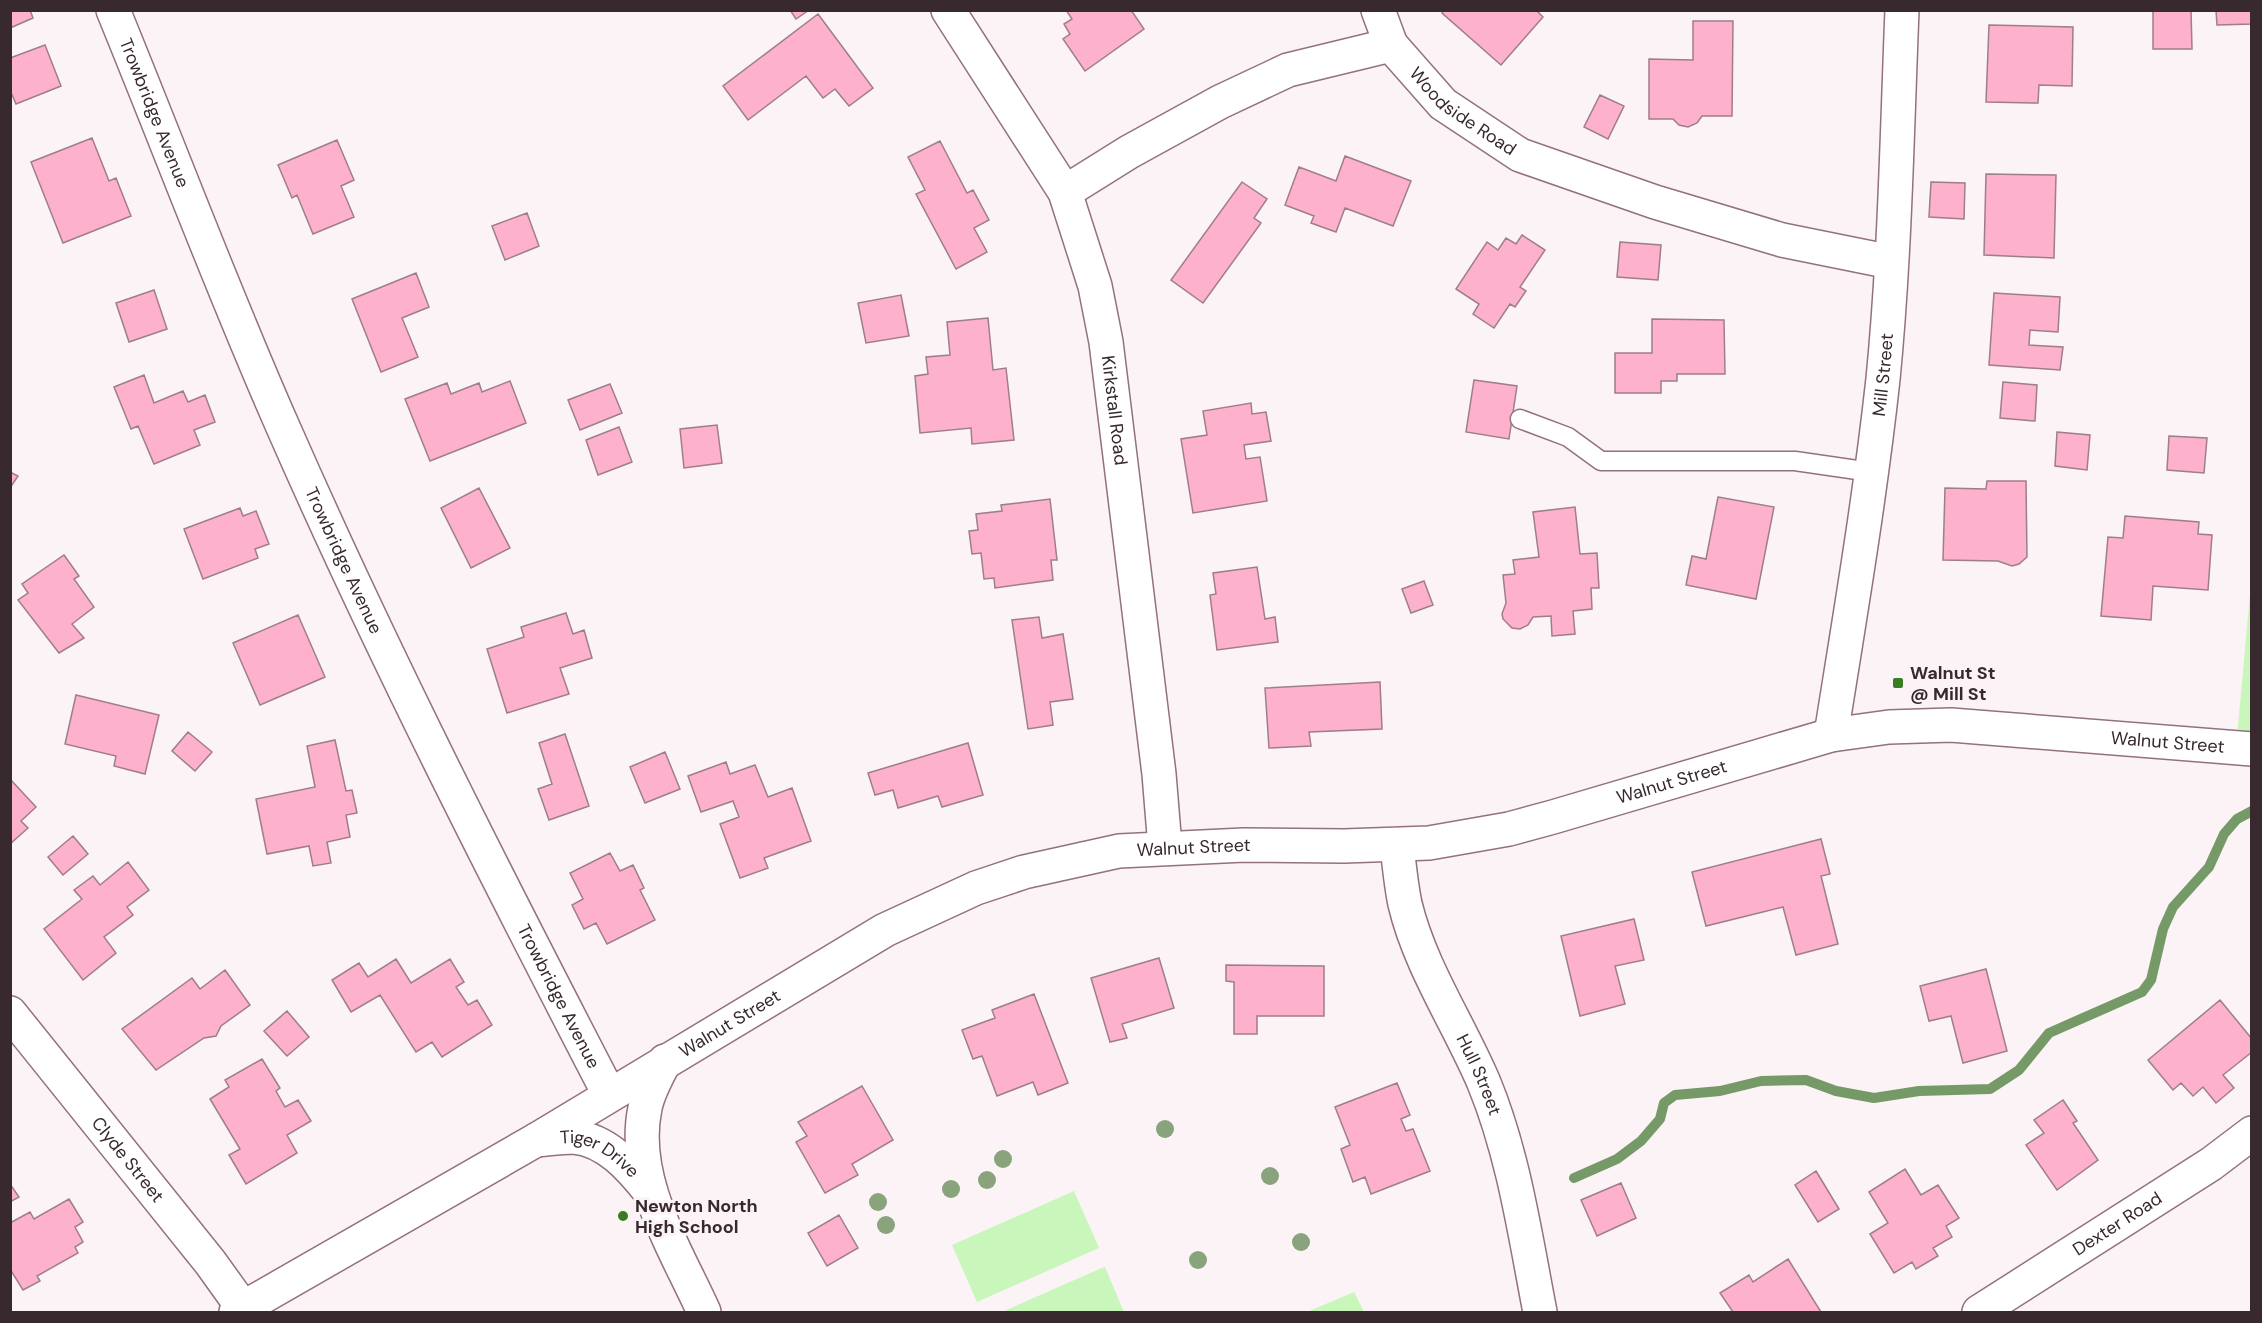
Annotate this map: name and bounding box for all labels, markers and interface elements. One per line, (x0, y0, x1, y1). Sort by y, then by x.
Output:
street label: Trowbridge Avenue (114, 35, 195, 191)
street label: Woodside Road (1404, 62, 1521, 161)
street label: Mill Street (1867, 332, 1899, 418)
street label: Kirkstall Road (1096, 354, 1133, 467)
street label: Trowbridge Avenue (299, 483, 388, 638)
place label: Walnut St @ Mill St (1910, 661, 1996, 706)
marker: Walnut St @ Mill St (1891, 676, 1905, 690)
street label: Walnut Street (2110, 726, 2225, 759)
street label: Walnut Street (1614, 754, 1730, 810)
street label: Walnut Street (1136, 833, 1251, 862)
street label: Trowbridge Avenue (512, 920, 606, 1073)
street label: Walnut Street (675, 984, 785, 1063)
street label: Hull Street (1451, 1030, 1507, 1118)
street label: Clyde Street (86, 1112, 169, 1207)
street label: Tiger Drive (559, 1125, 645, 1183)
street label: Dexter Road (2068, 1186, 2167, 1261)
place label: Newton North High School (635, 1194, 758, 1239)
marker: Newton North High School (616, 1209, 630, 1223)

